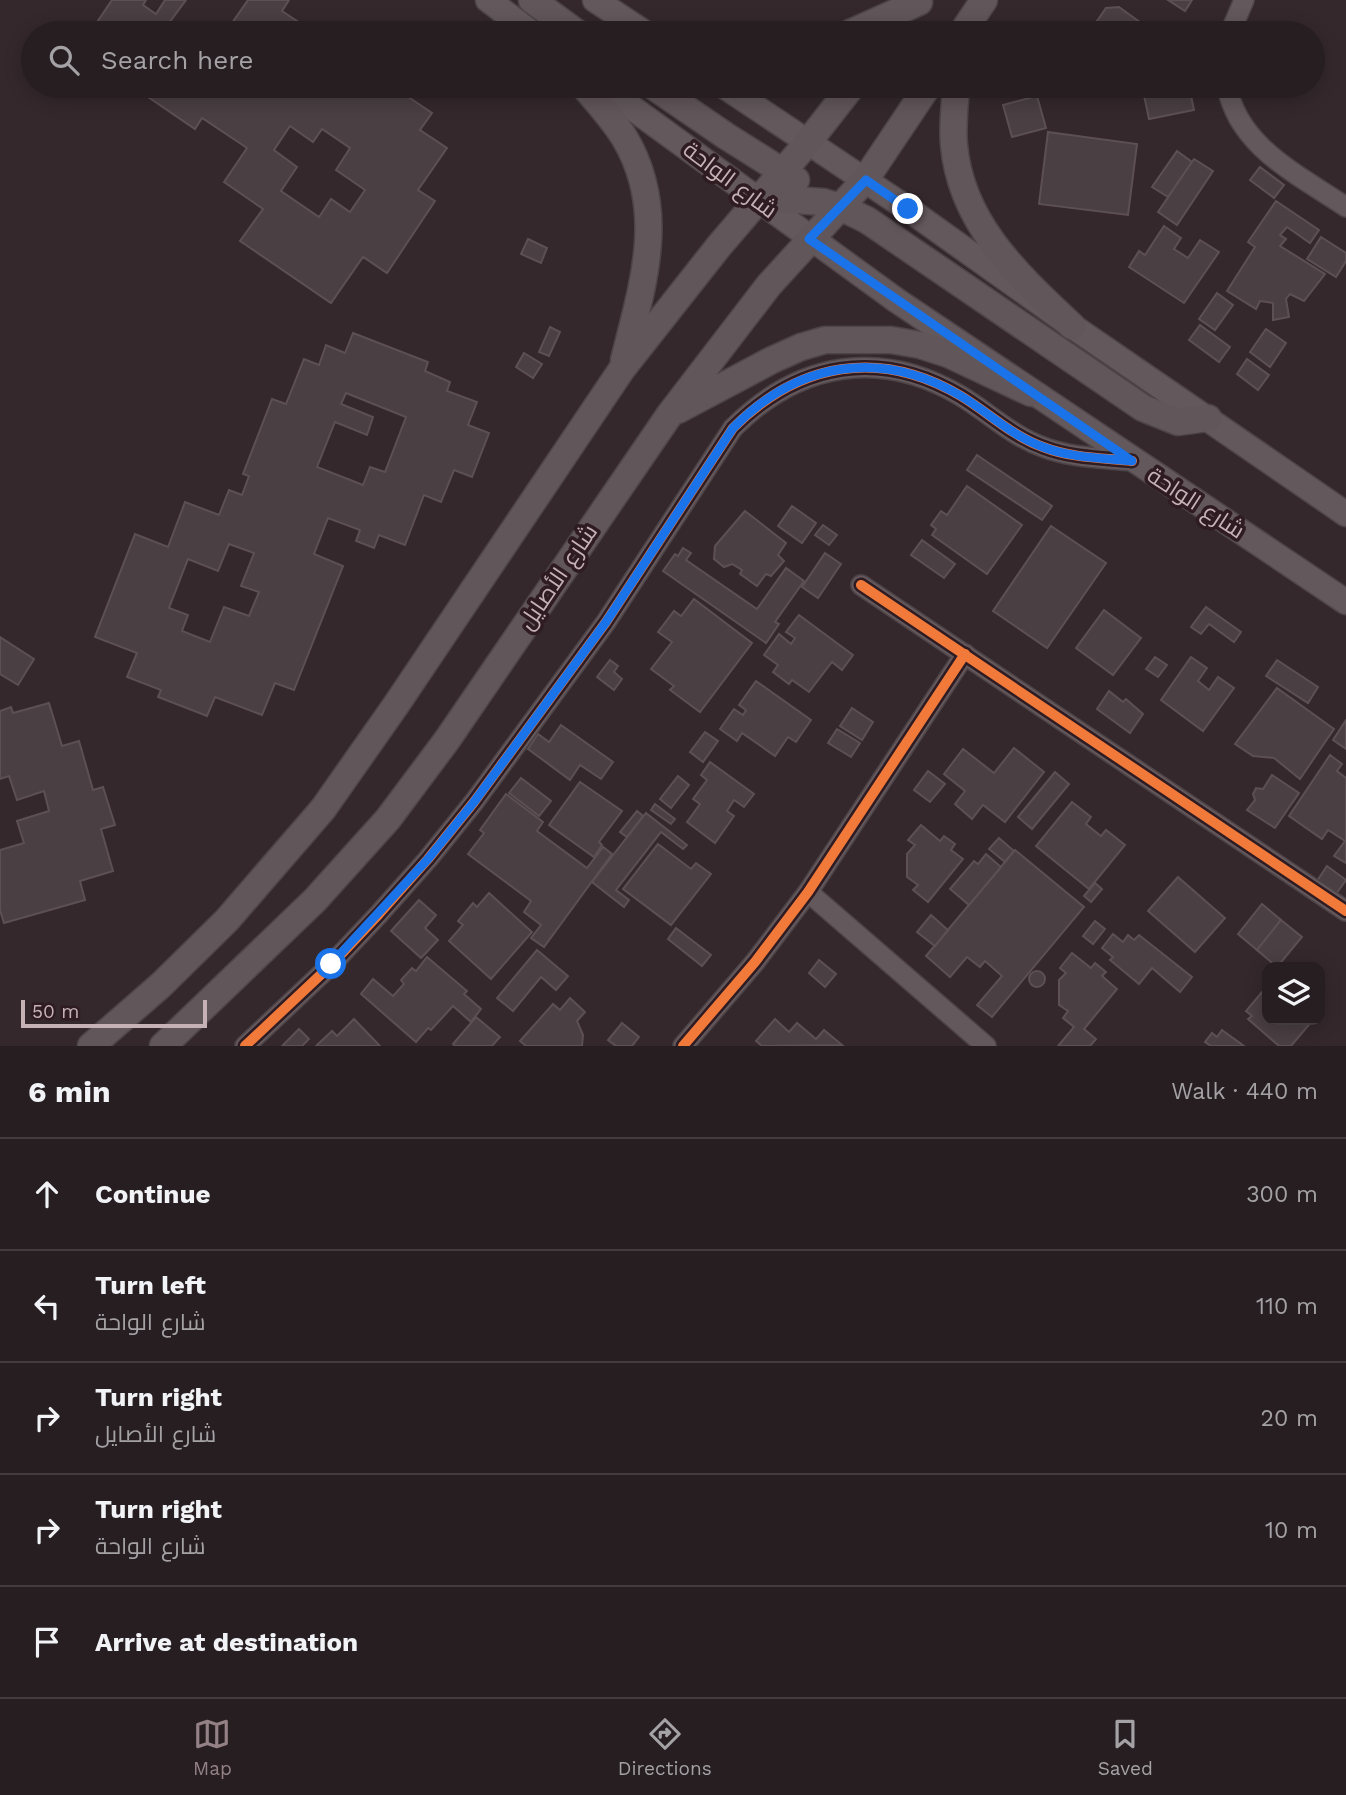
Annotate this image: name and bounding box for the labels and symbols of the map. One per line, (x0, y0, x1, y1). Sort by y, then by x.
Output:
street label: شارع الواحة (677, 136, 782, 226)
route end (892, 193, 923, 224)
street label: شارع الواحة (1141, 462, 1250, 546)
street label: شارع الأصايل (513, 519, 605, 636)
route start (315, 948, 346, 979)
scale bar (21, 997, 206, 1029)

